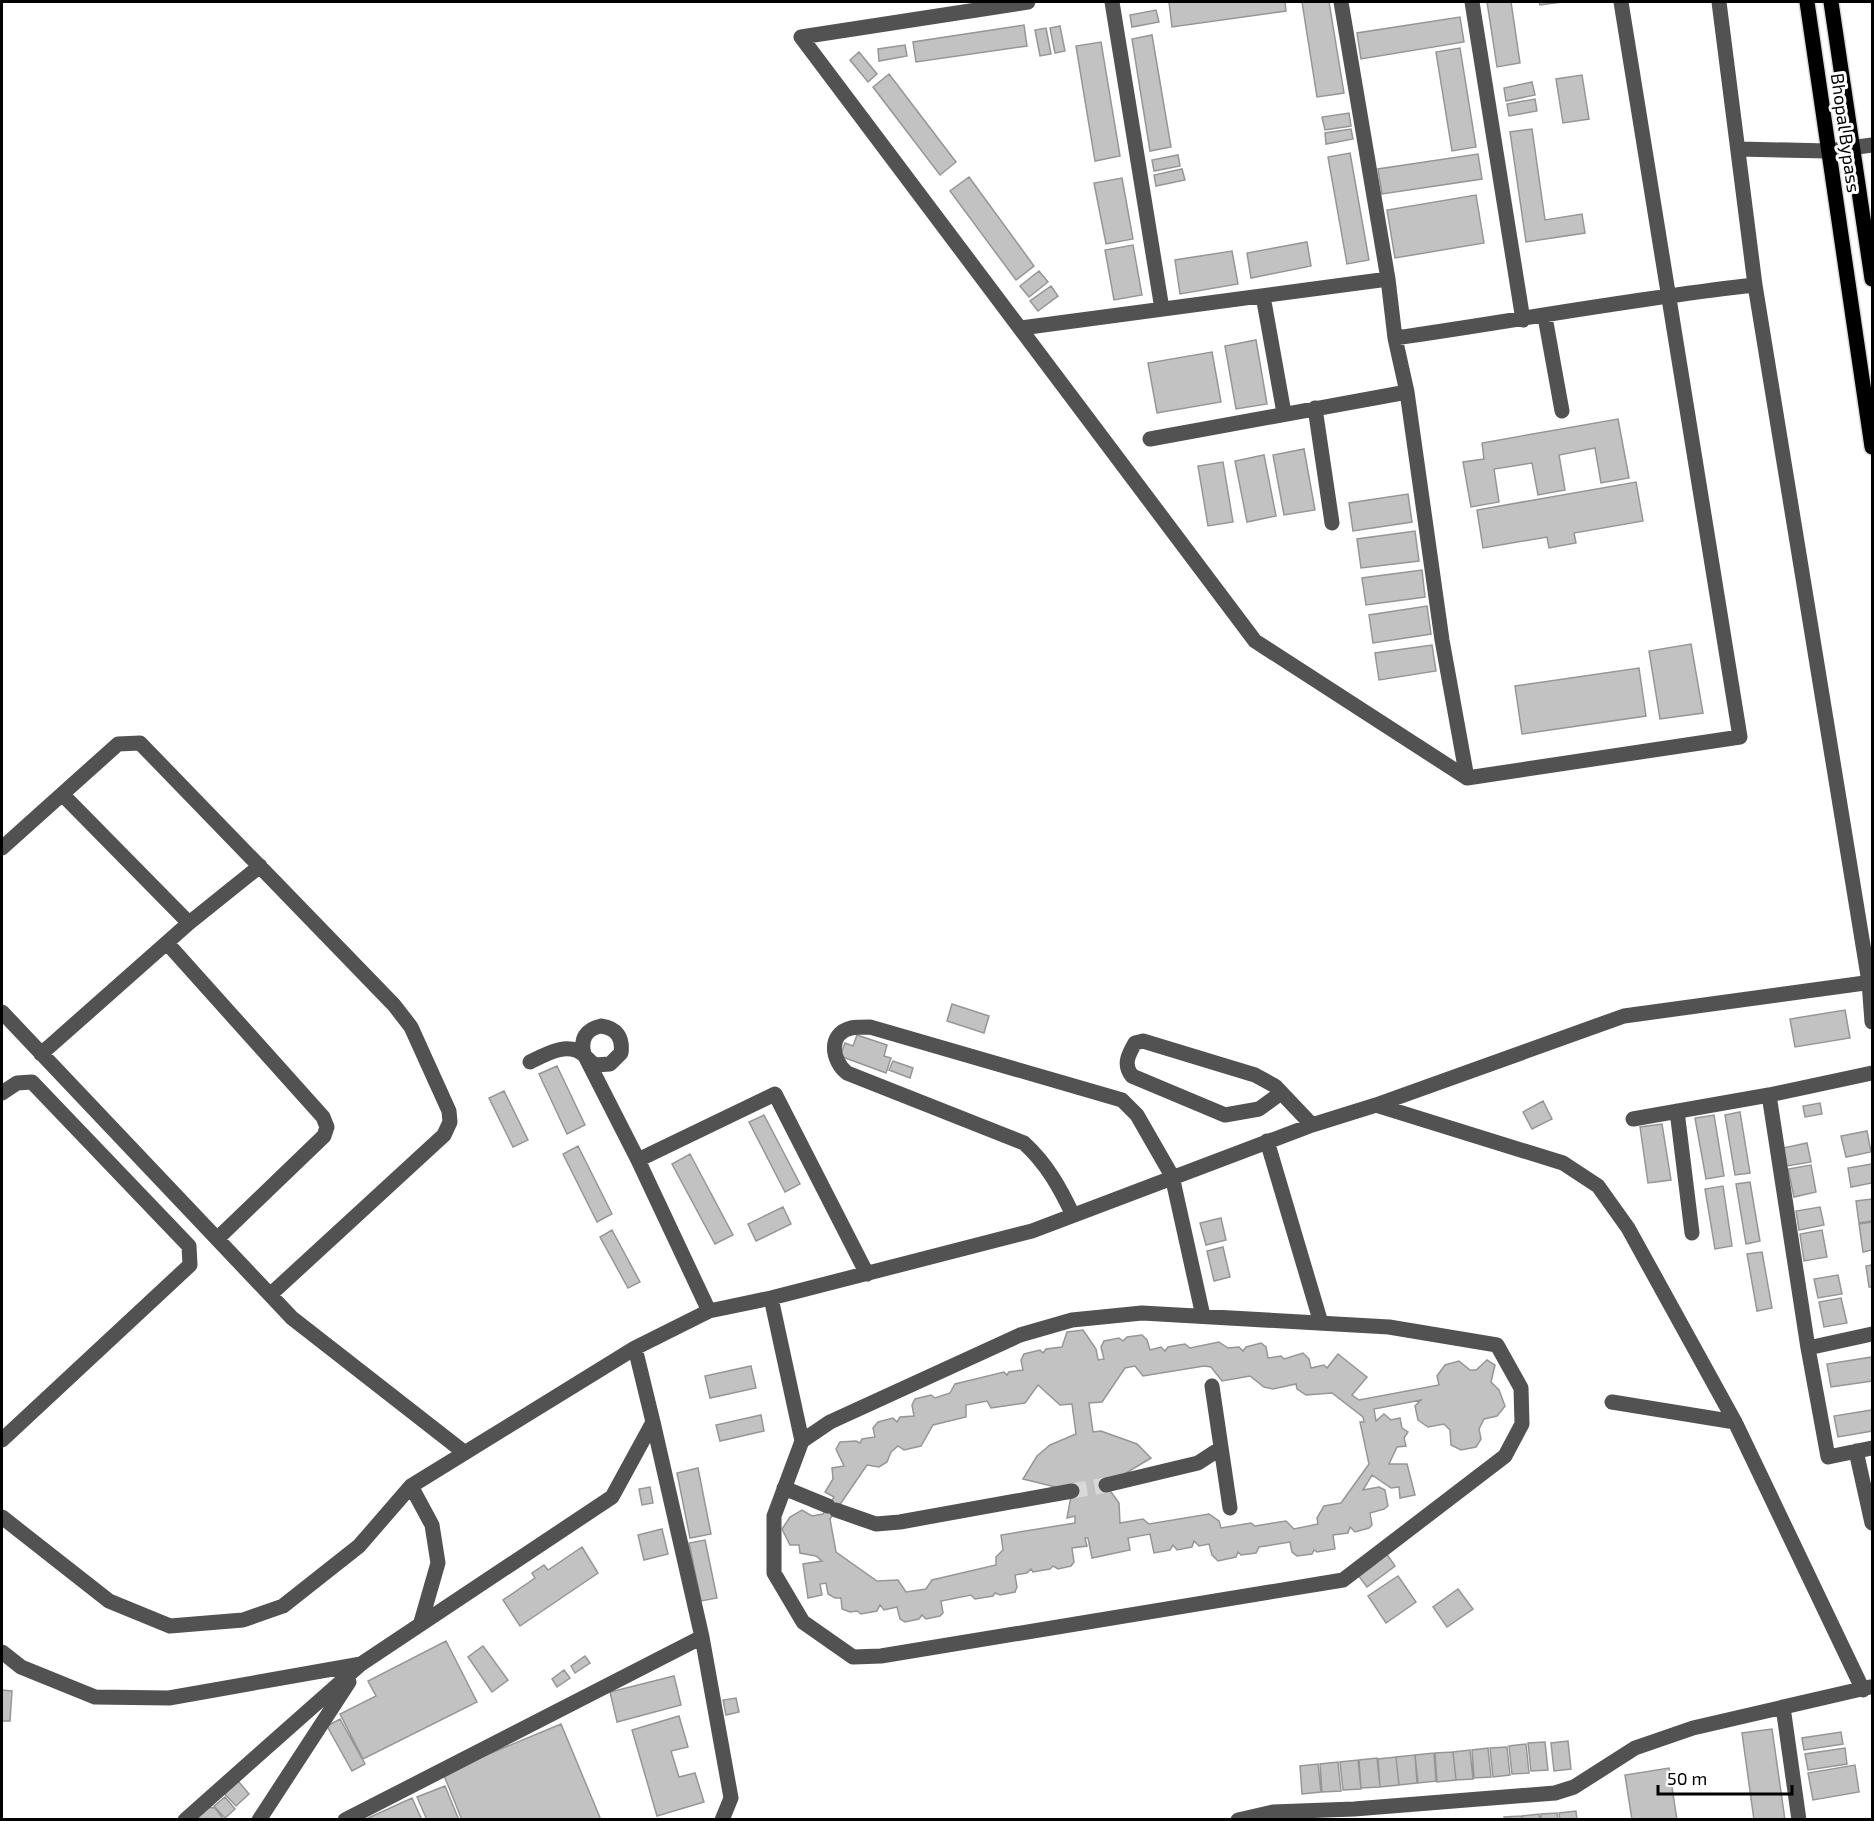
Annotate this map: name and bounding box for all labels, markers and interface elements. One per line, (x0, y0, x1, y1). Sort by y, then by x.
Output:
street label: Bhopal Bypass (1827, 72, 1865, 194)
scale bar (1658, 1758, 1792, 1796)
text: 50 m (1667, 1767, 1707, 1789)

